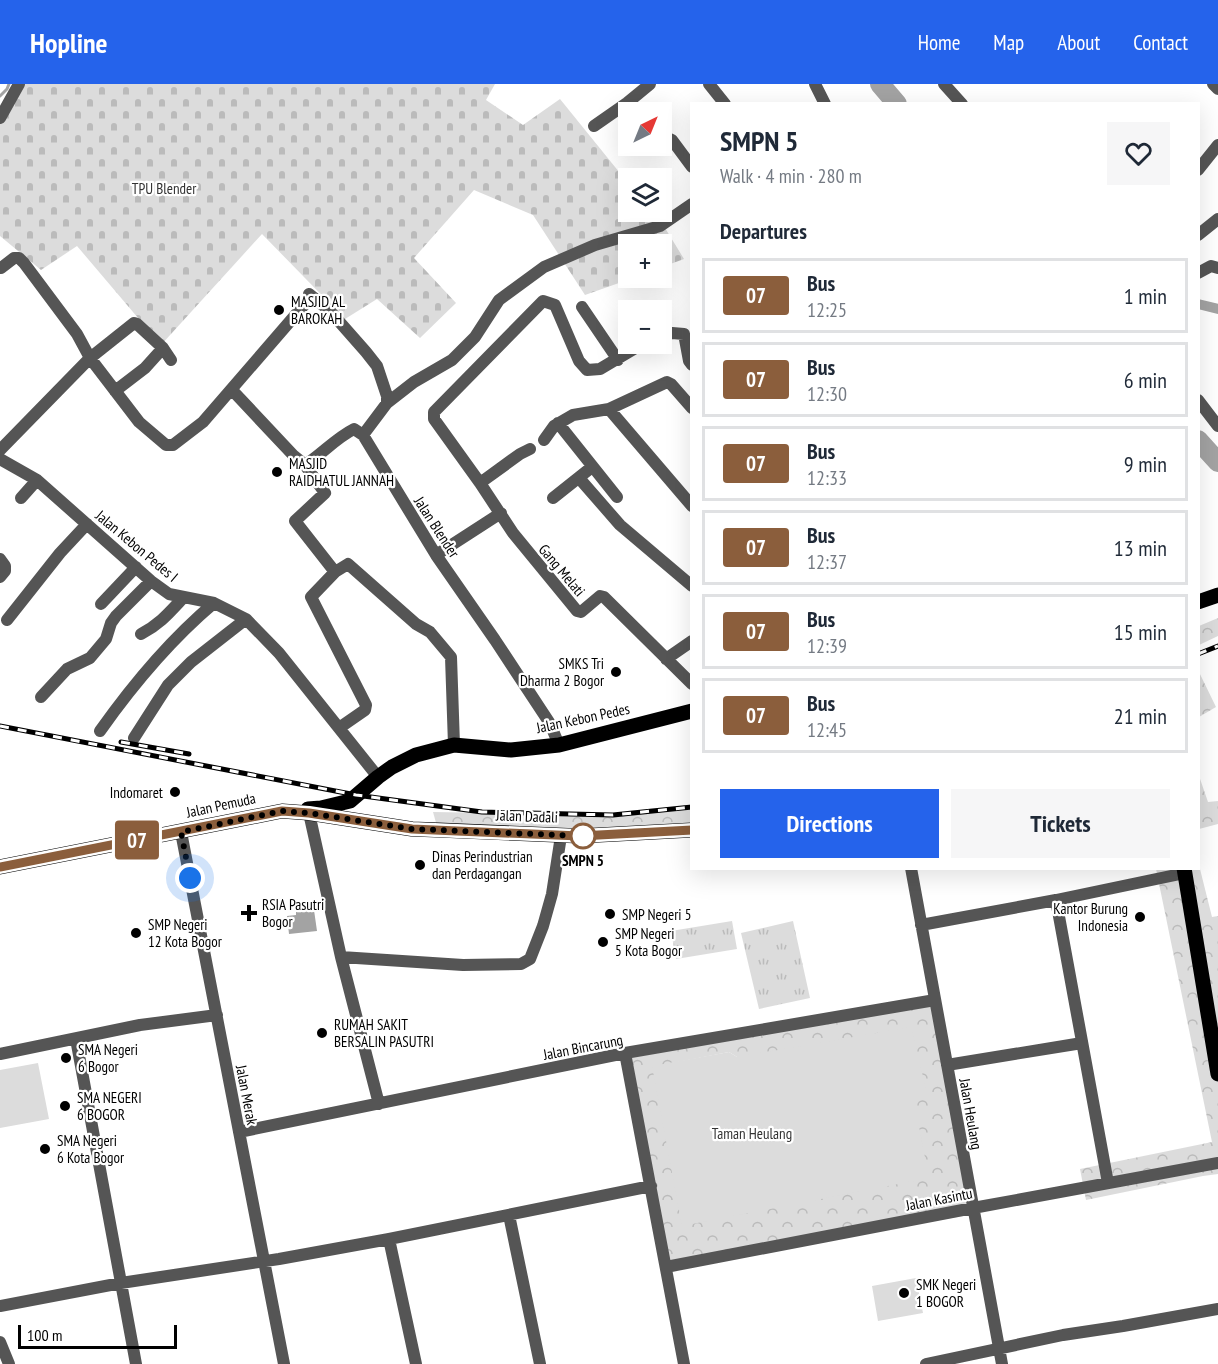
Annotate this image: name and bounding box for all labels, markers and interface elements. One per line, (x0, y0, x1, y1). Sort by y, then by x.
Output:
text: Hopline (30, 24, 108, 61)
text: Home (918, 29, 960, 56)
text: Map (993, 29, 1024, 56)
text: About (1057, 29, 1100, 56)
text: Contact (1133, 29, 1188, 56)
north arrow (618, 102, 672, 156)
map controls (618, 102, 672, 354)
text: SMPN 5 (720, 122, 798, 159)
button: heart (1107, 122, 1170, 185)
text: Walk · 4 min · 280 m (720, 163, 862, 189)
button: layers (618, 168, 672, 222)
park label: TPU Blender (132, 179, 197, 198)
text: Departures (720, 217, 807, 245)
button: + (618, 234, 672, 288)
text: Bus (807, 269, 835, 297)
text: 07 (746, 282, 766, 309)
text: 1 min (1124, 282, 1167, 310)
place label: MASJID AL BAROKAH (291, 292, 346, 328)
text: 12:25 (807, 297, 847, 323)
button: − (618, 300, 672, 354)
marker: MASJID AL BAROKAH (272, 303, 286, 317)
text: Bus (807, 353, 835, 381)
text: 07 (746, 366, 766, 393)
text: 6 min (1124, 366, 1167, 394)
text: 12:30 (807, 381, 847, 407)
text: Bus (807, 437, 835, 465)
text: 07 (746, 450, 766, 477)
text: 9 min (1124, 450, 1167, 478)
place label: MASJID RAIDHATUL JANNAH (289, 454, 394, 490)
marker: MASJID RAIDHATUL JANNAH (270, 465, 284, 479)
text: 12:33 (807, 465, 847, 491)
street label: Jalan Blender (410, 492, 464, 562)
street label: Jalan Kebon Pedes I (91, 505, 182, 586)
text: Bus (807, 521, 835, 549)
text: 07 (746, 534, 766, 561)
text: 13 min (1114, 534, 1167, 562)
street label: Gang Melati (535, 540, 589, 600)
text: 12:37 (807, 549, 847, 575)
text: Bus (807, 605, 835, 633)
text: 07 (746, 618, 766, 645)
text: 15 min (1114, 618, 1167, 646)
text: 12:39 (807, 633, 847, 659)
place label: SMKS Tri Dharma 2 Bogor (520, 654, 605, 690)
marker: SMKS Tri Dharma 2 Bogor (609, 665, 623, 679)
text: Bus (807, 689, 835, 717)
street label: Jalan Kebon Pedes (534, 699, 631, 737)
text: 07 (746, 702, 766, 729)
text: 21 min (1114, 702, 1167, 730)
text: 12:45 (807, 717, 847, 743)
place label: Indomaret (110, 783, 163, 802)
marker: Indomaret (168, 785, 182, 799)
street label: Jalan Pemuda (184, 788, 257, 822)
button: Directions (720, 789, 939, 858)
button: Tickets (951, 789, 1170, 858)
street label: Jalan Dadali (495, 805, 558, 827)
line badge: 07 (110, 820, 164, 860)
marker: SMPN 5 (570, 823, 596, 849)
text: 07 (127, 827, 147, 854)
place label: Dinas Perindustrian dan Perdagangan (432, 847, 533, 883)
place label: SMPN 5 (562, 851, 604, 870)
marker: Dinas Perindustrian dan Perdagangan (413, 858, 427, 872)
your location (175, 863, 205, 893)
place label: RSIA Pasutri Bogor (262, 895, 324, 931)
place label: Kantor Burung Indonesia (1053, 899, 1128, 935)
marker: RSIA Pasutri Bogor (240, 904, 258, 922)
place label: SMP Negeri 5 (622, 905, 692, 924)
marker: SMP Negeri 5 (603, 907, 617, 921)
marker: Kantor Burung Indonesia (1133, 910, 1147, 924)
place label: SMP Negeri 12 Kota Bogor (148, 915, 223, 951)
place label: SMP Negeri 5 Kota Bogor (615, 924, 683, 960)
marker: SMP Negeri 12 Kota Bogor (129, 926, 143, 940)
marker: SMP Negeri 5 Kota Bogor (596, 935, 610, 949)
place label: RUMAH SAKIT BERSALIN PASUTRI (334, 1015, 434, 1051)
marker: RUMAH SAKIT BERSALIN PASUTRI (315, 1026, 329, 1040)
street label: Jalan Bincarung (541, 1030, 624, 1064)
place label: SMA Negeri 6 Bogor (78, 1040, 138, 1076)
marker: SMA Negeri 6 Bogor (59, 1051, 73, 1065)
street label: Jalan Merak (232, 1062, 262, 1127)
street label: Jalan Heulang (955, 1076, 987, 1151)
place label: SMA NEGERI 6 BOGOR (77, 1088, 142, 1124)
marker: SMA NEGERI 6 BOGOR (58, 1099, 72, 1113)
park label: Taman Heulang (712, 1124, 792, 1143)
place label: SMA Negeri 6 Kota Bogor (57, 1131, 125, 1167)
marker: SMA Negeri 6 Kota Bogor (38, 1142, 52, 1156)
street label: Jalan Kasintu (903, 1183, 974, 1215)
place label: SMK Negeri 1 BOGOR (916, 1275, 976, 1311)
marker: SMK Negeri 1 BOGOR (897, 1286, 911, 1300)
scale bar (18, 1322, 177, 1350)
text: 100 m (27, 1325, 62, 1345)

